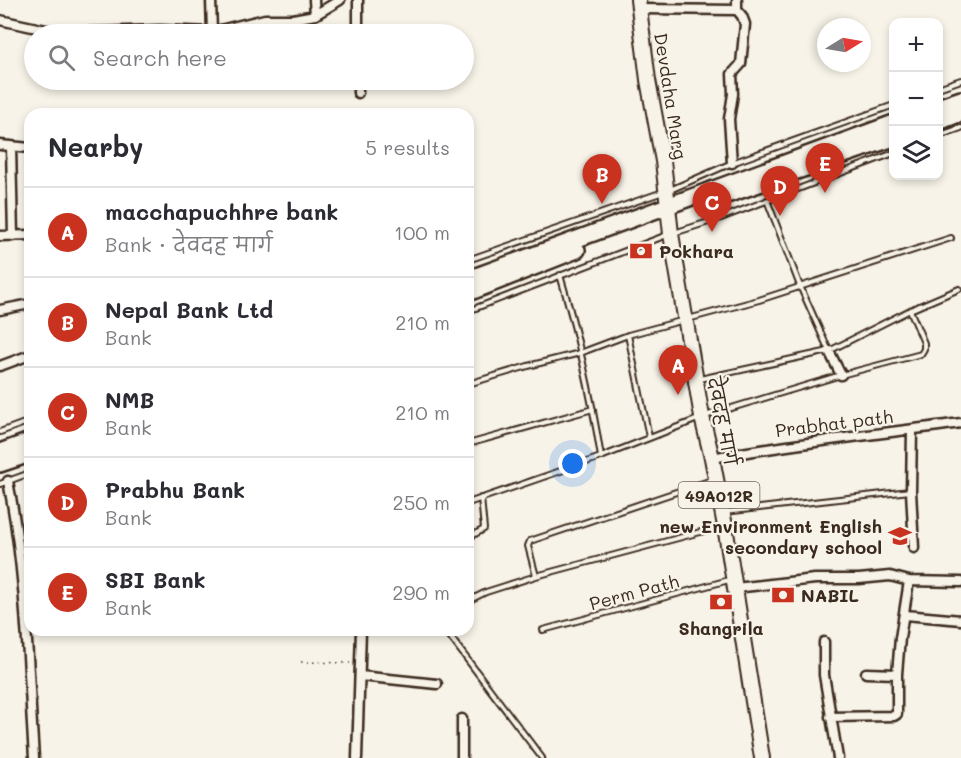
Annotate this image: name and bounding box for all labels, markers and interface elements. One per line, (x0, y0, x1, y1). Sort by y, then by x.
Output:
north arrow (817, 18, 871, 72)
map controls (889, 18, 943, 180)
button: + (889, 18, 943, 72)
search box (24, 24, 474, 90)
street label: Devdaha Marg (649, 31, 693, 161)
icon: search (45, 41, 78, 74)
text: Search here (93, 43, 227, 72)
button: − (889, 72, 943, 126)
button: layers (889, 126, 943, 180)
text: Nearby (48, 130, 143, 164)
text: 5 results (365, 134, 450, 160)
pin: E (806, 144, 844, 193)
pin: B (582, 154, 622, 204)
pin: D (760, 166, 800, 216)
pin: C (692, 182, 732, 232)
text: macchapuchhre bank (105, 197, 338, 226)
text: A (61, 219, 74, 245)
text: 100 m (394, 219, 450, 245)
text: Bank · देवदह मार्ग (105, 231, 273, 257)
bank icon: Pokhara (628, 238, 654, 264)
place label: Pokhara (659, 239, 734, 263)
text: Nepal Bank Ltd (105, 295, 273, 324)
text: B (61, 309, 74, 335)
text: 210 m (395, 309, 450, 335)
text: Bank (105, 324, 152, 350)
pin: A (658, 346, 698, 395)
street label: देवदह मार्ग (702, 373, 746, 469)
text: NMB (105, 385, 154, 414)
text: C (60, 399, 75, 425)
text: 210 m (395, 399, 450, 425)
street label: Prabhat path (774, 404, 894, 442)
text: Bank (105, 414, 152, 440)
your location (558, 449, 587, 478)
text: Prabhu Bank (105, 475, 245, 504)
road number: 49A012R (678, 482, 760, 508)
text: D (60, 489, 75, 515)
text: 250 m (393, 489, 450, 515)
text: Bank (105, 504, 152, 530)
place label: new Environment English secondary school (659, 514, 882, 559)
school or university icon: new Environment English secondary school (887, 523, 913, 549)
text: SBI Bank (105, 565, 206, 594)
street label: Perm Path (587, 569, 681, 615)
text: E (61, 579, 74, 605)
text: 290 m (392, 579, 450, 605)
bank icon: NABIL (770, 582, 796, 608)
place label: NABIL (801, 583, 859, 607)
bank icon: Shangrila (708, 589, 734, 615)
text: Bank (105, 594, 152, 620)
place label: Shangrila (678, 616, 764, 640)

